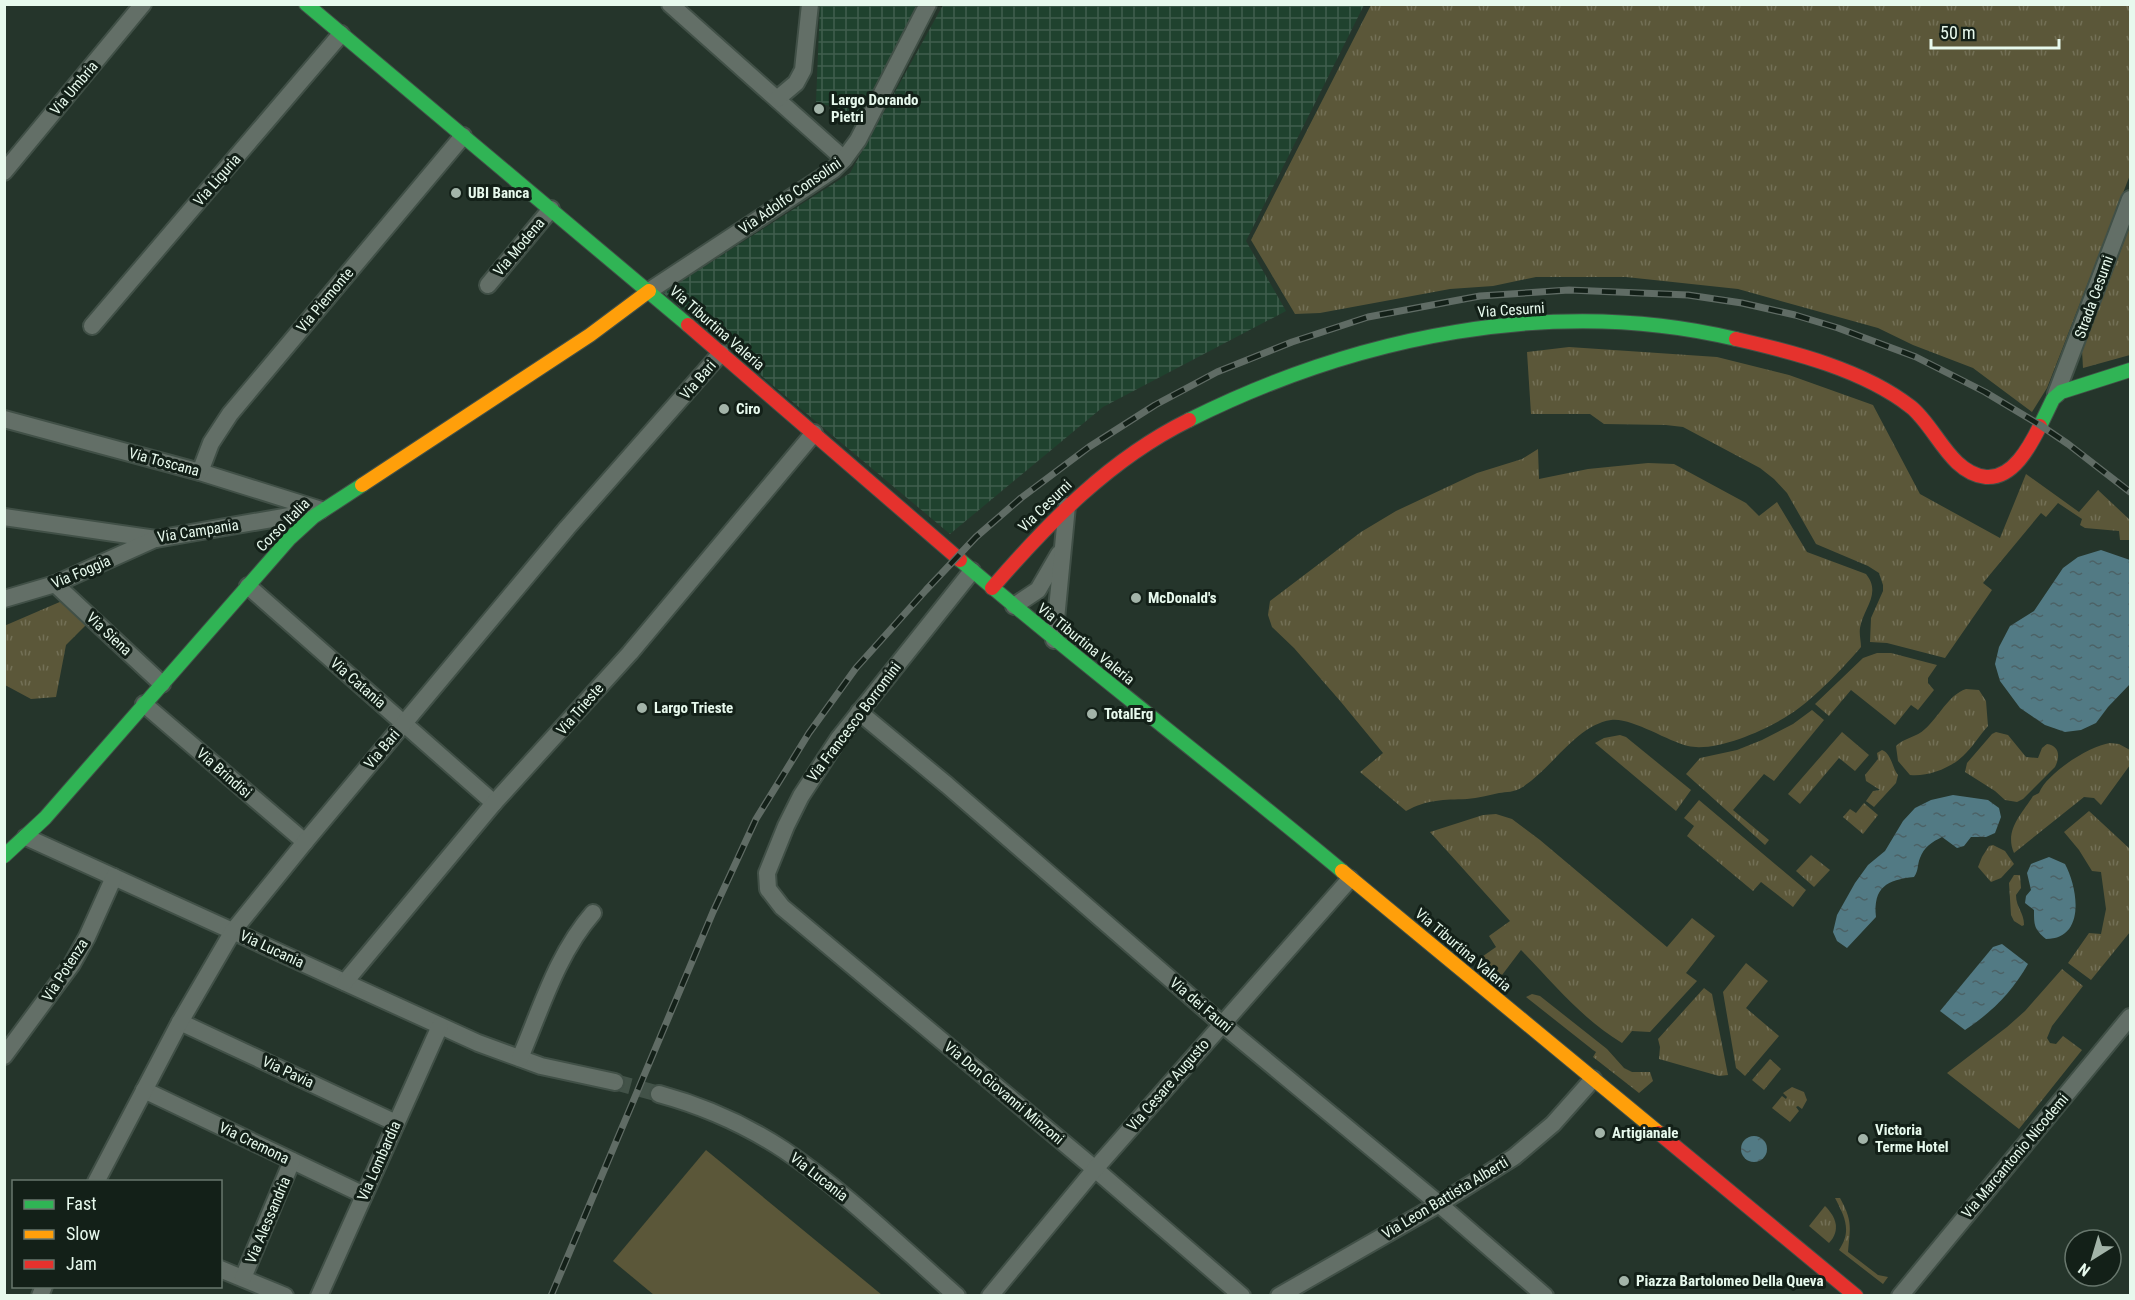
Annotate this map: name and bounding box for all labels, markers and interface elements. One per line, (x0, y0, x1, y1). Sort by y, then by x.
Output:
scale bar (1931, 12, 2058, 50)
text: 50 m (1940, 22, 1975, 43)
street label: Via Umbria (46, 57, 102, 119)
place label: Largo Dorando Pietri (831, 91, 919, 126)
marker: Largo Dorando Pietri (812, 102, 826, 116)
street label: Via Liguria (190, 150, 244, 210)
street label: Via Adolfo Consolini (735, 154, 845, 238)
place label: UBI Banca (468, 184, 529, 202)
marker: UBI Banca (449, 186, 463, 200)
street label: Via Modena (490, 214, 548, 280)
street label: Strada Cesurni (2071, 253, 2117, 341)
street label: Via Piemonte (293, 264, 357, 336)
street label: Via Tiburtina Valeria (666, 282, 768, 374)
street label: Via Cesurni (1477, 299, 1545, 321)
street label: Via Bari (676, 357, 720, 403)
place label: Ciro (736, 400, 761, 418)
marker: Ciro (717, 402, 731, 416)
street label: Via Toscana (127, 444, 201, 480)
street label: Via Cesurni (1015, 476, 1075, 536)
street label: Corso Italia (253, 495, 313, 555)
street label: Via Campania (156, 516, 240, 546)
street label: Via Foggia (49, 552, 113, 592)
place label: McDonald's (1148, 589, 1217, 607)
marker: McDonald's (1129, 591, 1143, 605)
street label: Via Tiburtina Valeria (1034, 599, 1138, 689)
street label: Via Siena (83, 609, 135, 659)
street label: Via Catania (327, 654, 389, 712)
street label: Via Francesco Borromini (803, 659, 905, 785)
street label: Via Trieste (553, 679, 607, 739)
place label: Largo Trieste (654, 699, 733, 717)
marker: Largo Trieste (635, 701, 649, 715)
place label: TotalErg (1104, 705, 1153, 723)
marker: TotalErg (1085, 707, 1099, 721)
street label: Via Bari (360, 726, 404, 772)
street label: Via Brindisi (193, 744, 255, 802)
street label: Via Tiburtina Valeria (1411, 905, 1515, 995)
street label: Via Lucania (237, 926, 307, 972)
street label: Via Potenza (38, 935, 92, 1005)
street label: Via dei Fauni (1166, 974, 1236, 1036)
street label: Via Cesare Augusto (1123, 1035, 1213, 1135)
street label: Via Don Giovanni Minzoni (941, 1038, 1067, 1148)
street label: Via Pavia (259, 1052, 317, 1092)
street label: Via Marcantonio Nicodemi (1958, 1090, 2072, 1222)
street label: Via Cremona (216, 1118, 292, 1168)
street label: Via Lombardia (353, 1118, 405, 1204)
place label: Victoria Terme Hotel (1875, 1121, 1949, 1156)
place label: Artigianale (1612, 1124, 1678, 1142)
marker: Artigianale (1593, 1126, 1607, 1140)
marker: Victoria Terme Hotel (1856, 1132, 1870, 1146)
street label: Via Lucania (786, 1149, 852, 1205)
street label: Via Leon Battista Alberti (1379, 1153, 1511, 1243)
street label: Via Alessandria (242, 1174, 294, 1266)
legend (12, 1180, 222, 1288)
text: Fast (66, 1193, 97, 1214)
text: Slow (66, 1223, 101, 1244)
north arrow (2063, 1228, 2123, 1288)
text: Jam (66, 1253, 97, 1274)
text: N (2075, 1259, 2094, 1280)
place label: Piazza Bartolomeo Della Queva (1636, 1272, 1824, 1290)
marker: Piazza Bartolomeo Della Queva (1617, 1274, 1631, 1288)

